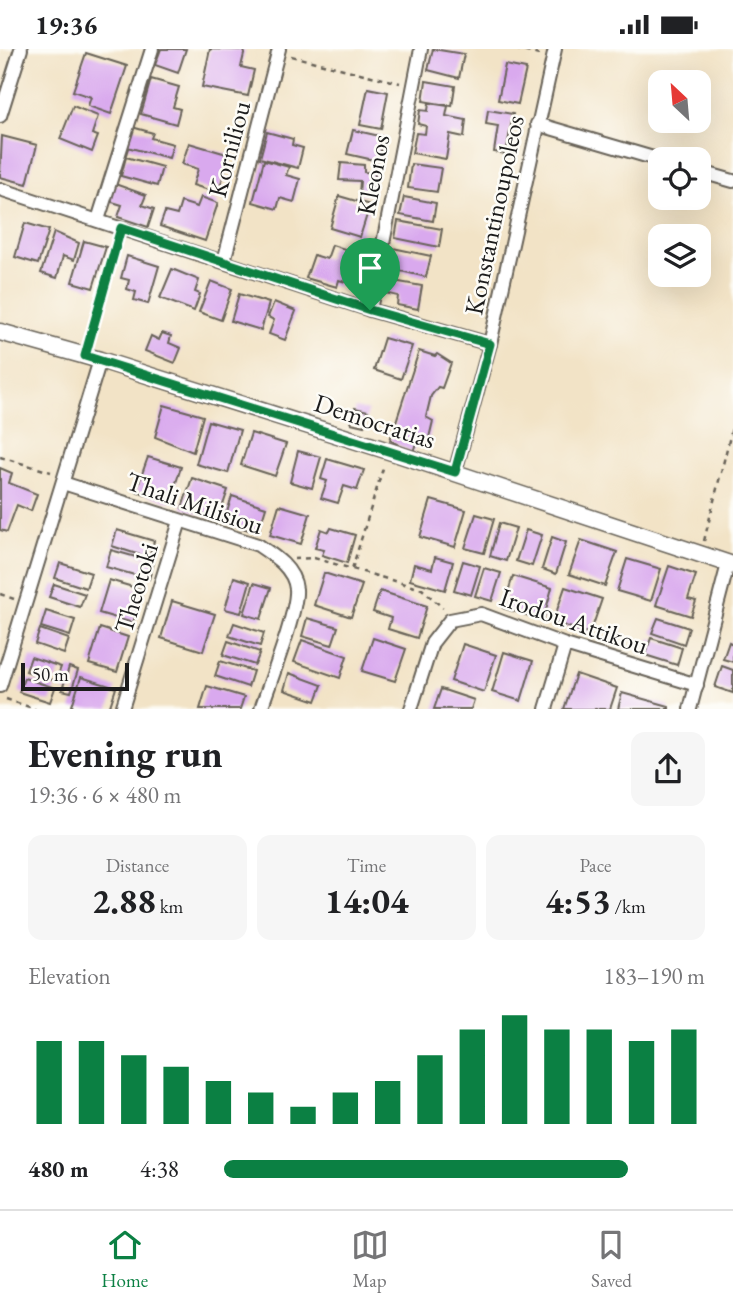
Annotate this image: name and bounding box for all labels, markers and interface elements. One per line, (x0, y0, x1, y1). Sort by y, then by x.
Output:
text: 19:36 (35, 8, 97, 42)
north arrow (648, 70, 710, 133)
map controls (648, 70, 711, 287)
street label: Korniliou (200, 97, 258, 201)
street label: Konstantinoupoleos (456, 112, 532, 318)
street label: Kleonos (349, 132, 397, 218)
button: locate (648, 147, 711, 210)
button: layers (648, 224, 711, 287)
pin (340, 238, 400, 310)
icon: arrive (351, 249, 389, 287)
street label: Democratias (310, 385, 440, 457)
street label: Thali Milisiou (122, 464, 268, 542)
street label: Theotoki (106, 539, 166, 637)
street label: Irodou Attikou (495, 580, 653, 662)
scale bar (21, 659, 130, 691)
text: 50 m (32, 662, 69, 687)
text: Evening run (28, 729, 223, 778)
button: share (631, 732, 705, 806)
text: 19:36 · 6 × 480 m (28, 780, 181, 810)
text: Distance (106, 853, 169, 878)
text: Time (347, 853, 386, 878)
text: Pace (580, 853, 611, 878)
text: 2.88 (92, 878, 156, 923)
text: 14:04 (325, 878, 408, 923)
text: 4:53 (545, 878, 611, 923)
text: km (156, 894, 183, 919)
text: /km (611, 894, 646, 919)
text: Elevation (28, 961, 111, 991)
text: 183–190 m (604, 961, 705, 991)
text: 480 m (28, 1154, 89, 1184)
text: 4:38 (140, 1154, 179, 1184)
tab: Home (101, 1226, 148, 1293)
tab: Map (351, 1226, 389, 1293)
tab: Saved (591, 1226, 632, 1293)

